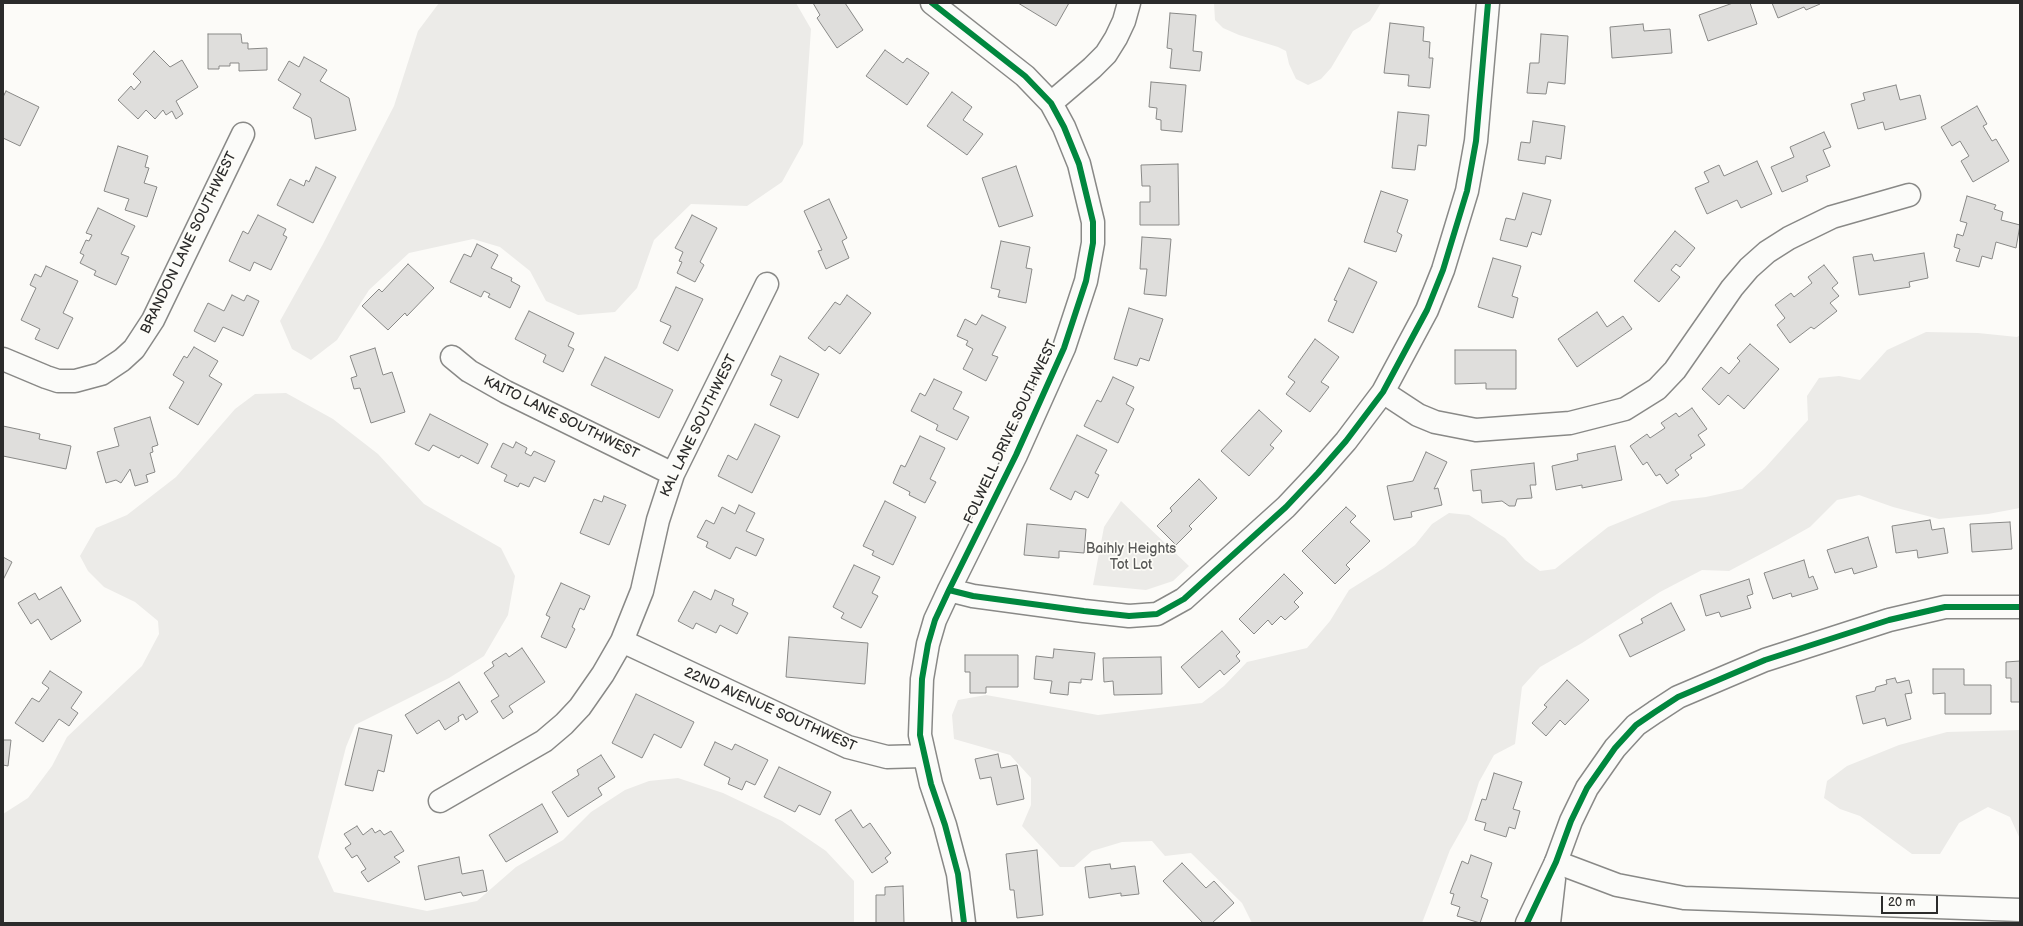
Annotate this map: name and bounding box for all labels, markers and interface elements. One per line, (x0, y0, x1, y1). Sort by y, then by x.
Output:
street label: BRANDON LANE SOUTHWEST (137, 149, 241, 337)
street label: FOLWELL DRIVE SOUTHWEST (961, 337, 1061, 527)
street label: KAL LANE SOUTHWEST (657, 352, 741, 500)
street label: KAITO LANE SOUTHWEST (481, 373, 641, 463)
park label: Baihly Heights Tot Lot (1086, 541, 1176, 574)
street label: 22ND AVENUE SOUTHWEST (681, 664, 859, 756)
scale bar (1883, 888, 1940, 914)
text: 20 m (1888, 895, 1915, 910)

